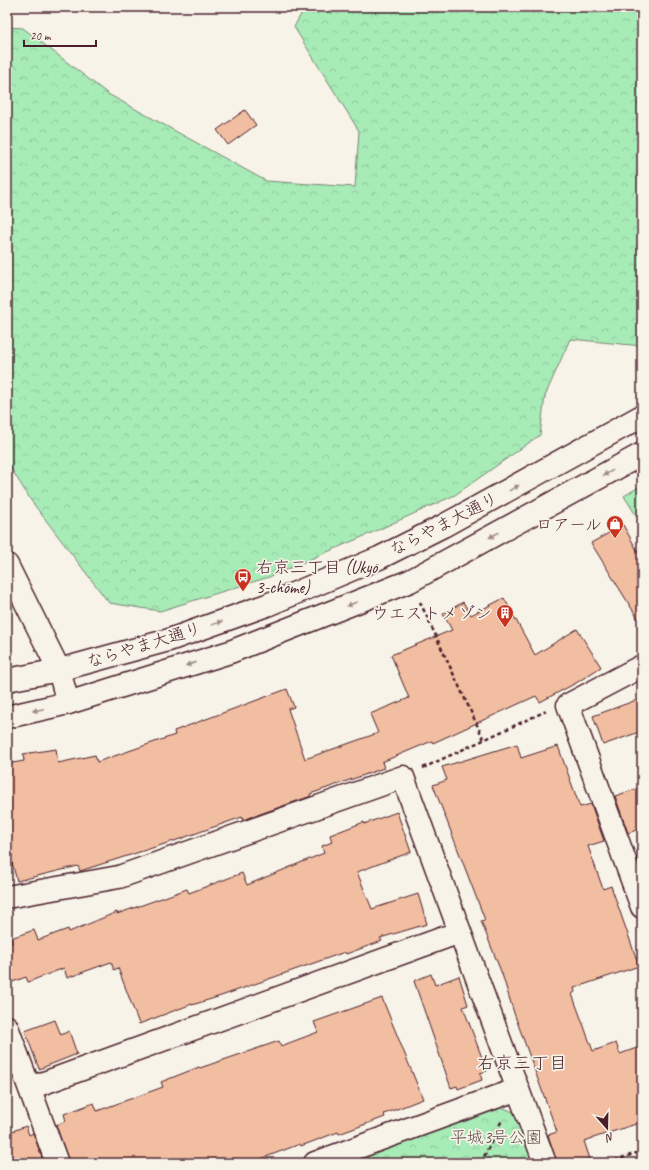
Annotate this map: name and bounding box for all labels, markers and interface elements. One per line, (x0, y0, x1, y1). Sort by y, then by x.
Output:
scale bar (24, 22, 96, 48)
text: 20 m (30, 28, 52, 44)
one-way arrow (602, 469, 614, 476)
one-way arrow (508, 484, 520, 491)
street label: ならやま大通り (386, 488, 502, 560)
place label: ロアール (536, 514, 602, 535)
shop icon: ロアール (605, 514, 625, 539)
one-way arrow (488, 532, 500, 539)
place label: 右京三丁目 (Ukyō 3-chōme) (256, 557, 380, 598)
bus stop icon: 右京三丁目 (Ukyō 3-chōme) (233, 567, 253, 592)
one-way arrow (346, 602, 358, 608)
place label: ウエストメゾン (372, 603, 492, 624)
building icon: ウエストメゾン (495, 603, 515, 628)
street label: ならやま大通り (84, 618, 204, 672)
one-way arrow (212, 619, 224, 625)
one-way arrow (185, 662, 197, 668)
one-way arrow (31, 707, 44, 713)
district label: 右京三丁目 (477, 1052, 567, 1074)
north arrow (587, 1108, 627, 1148)
park label: 平城3号公園 (450, 1127, 542, 1148)
text: N (603, 1130, 616, 1146)

